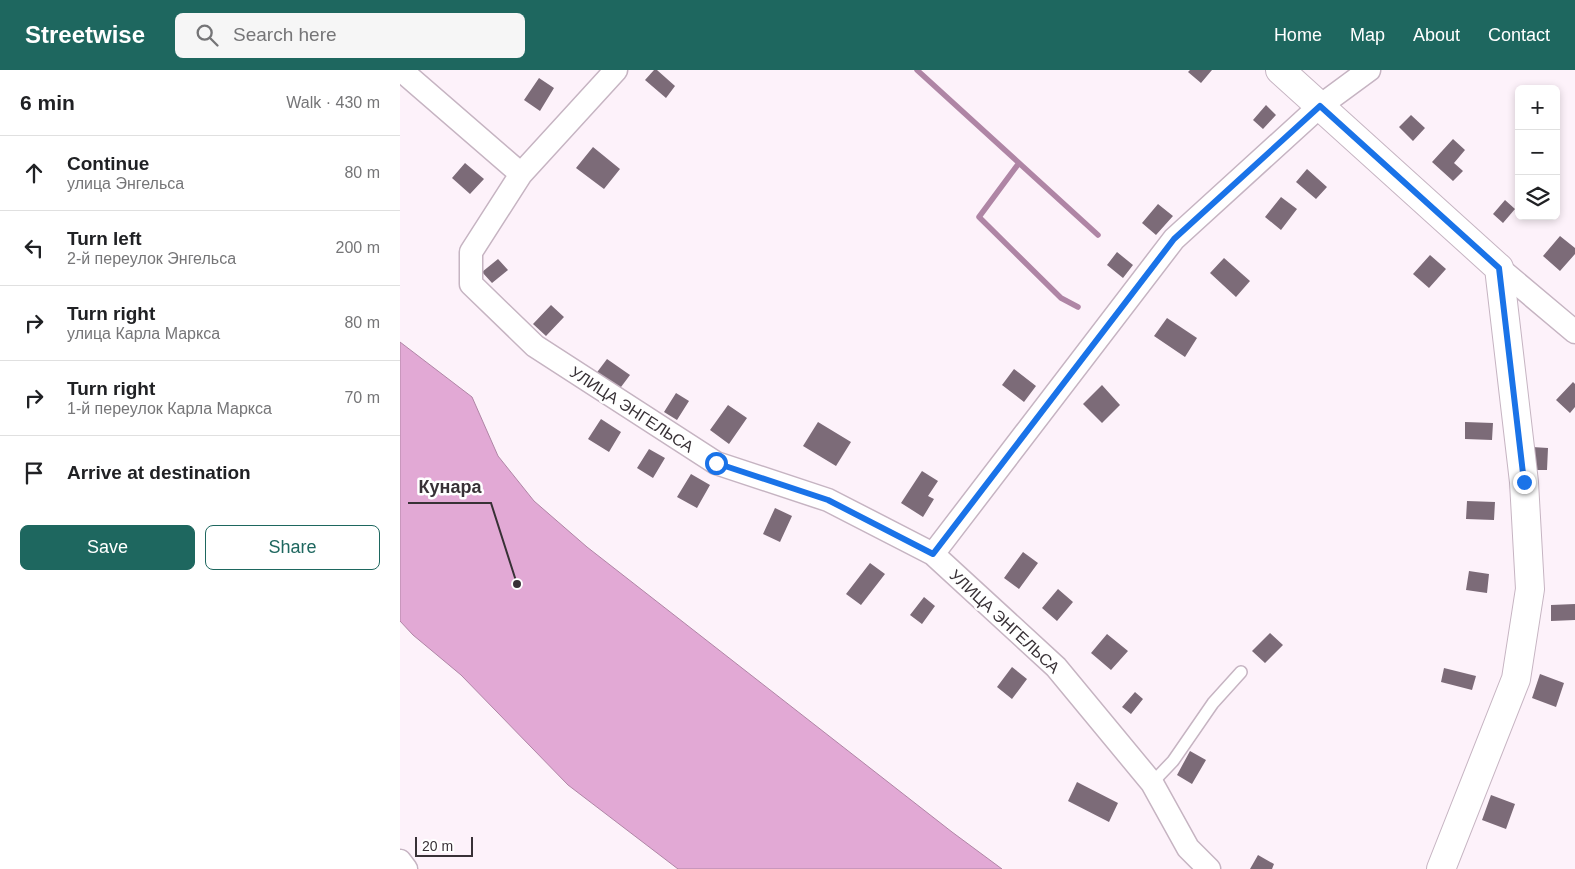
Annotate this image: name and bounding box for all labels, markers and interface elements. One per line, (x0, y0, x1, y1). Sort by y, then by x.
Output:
search box (175, 13, 525, 58)
text: Streetwise (25, 21, 145, 48)
icon: search (193, 21, 221, 49)
text: Search here (233, 24, 337, 45)
text: Home (1274, 25, 1322, 45)
text: Map (1350, 25, 1385, 45)
text: About (1413, 25, 1460, 45)
text: Contact (1488, 25, 1550, 45)
map controls (1515, 85, 1560, 220)
button: + (1515, 85, 1560, 130)
text: 6 min (20, 91, 75, 114)
text: Walk · 430 m (286, 94, 380, 111)
button: − (1515, 130, 1560, 175)
text: Continue (67, 153, 149, 174)
icon: ahead (20, 159, 48, 187)
text: 80 m (344, 164, 380, 181)
text: улица Энгельса (67, 175, 184, 192)
button: layers (1515, 175, 1560, 220)
text: Turn left (67, 228, 142, 249)
icon: left (20, 234, 48, 262)
text: 200 m (336, 239, 380, 256)
text: 2-й переулок Энгельса (67, 250, 236, 267)
text: Turn right (67, 303, 155, 324)
icon: right (20, 309, 48, 337)
text: 80 m (344, 314, 380, 331)
text: улица Карла Маркса (67, 325, 220, 342)
street label: УЛИЦА ЭНГЕЛЬСА (567, 363, 697, 456)
text: Turn right (67, 378, 155, 399)
icon: right (20, 384, 48, 412)
text: 70 m (344, 389, 380, 406)
text: 1-й переулок Карла Маркса (67, 400, 272, 417)
route start (705, 452, 728, 475)
icon: arrive (20, 459, 48, 487)
text: Arrive at destination (67, 462, 251, 483)
callout: Кунара (408, 470, 491, 503)
route end (1513, 471, 1536, 494)
text: Кунара (419, 477, 482, 497)
button: Save (20, 525, 195, 570)
button: Share (205, 525, 380, 570)
street label: УЛИЦА ЭНГЕЛЬСА (946, 566, 1063, 677)
scale bar (415, 834, 472, 857)
text: 20 m (422, 838, 453, 854)

